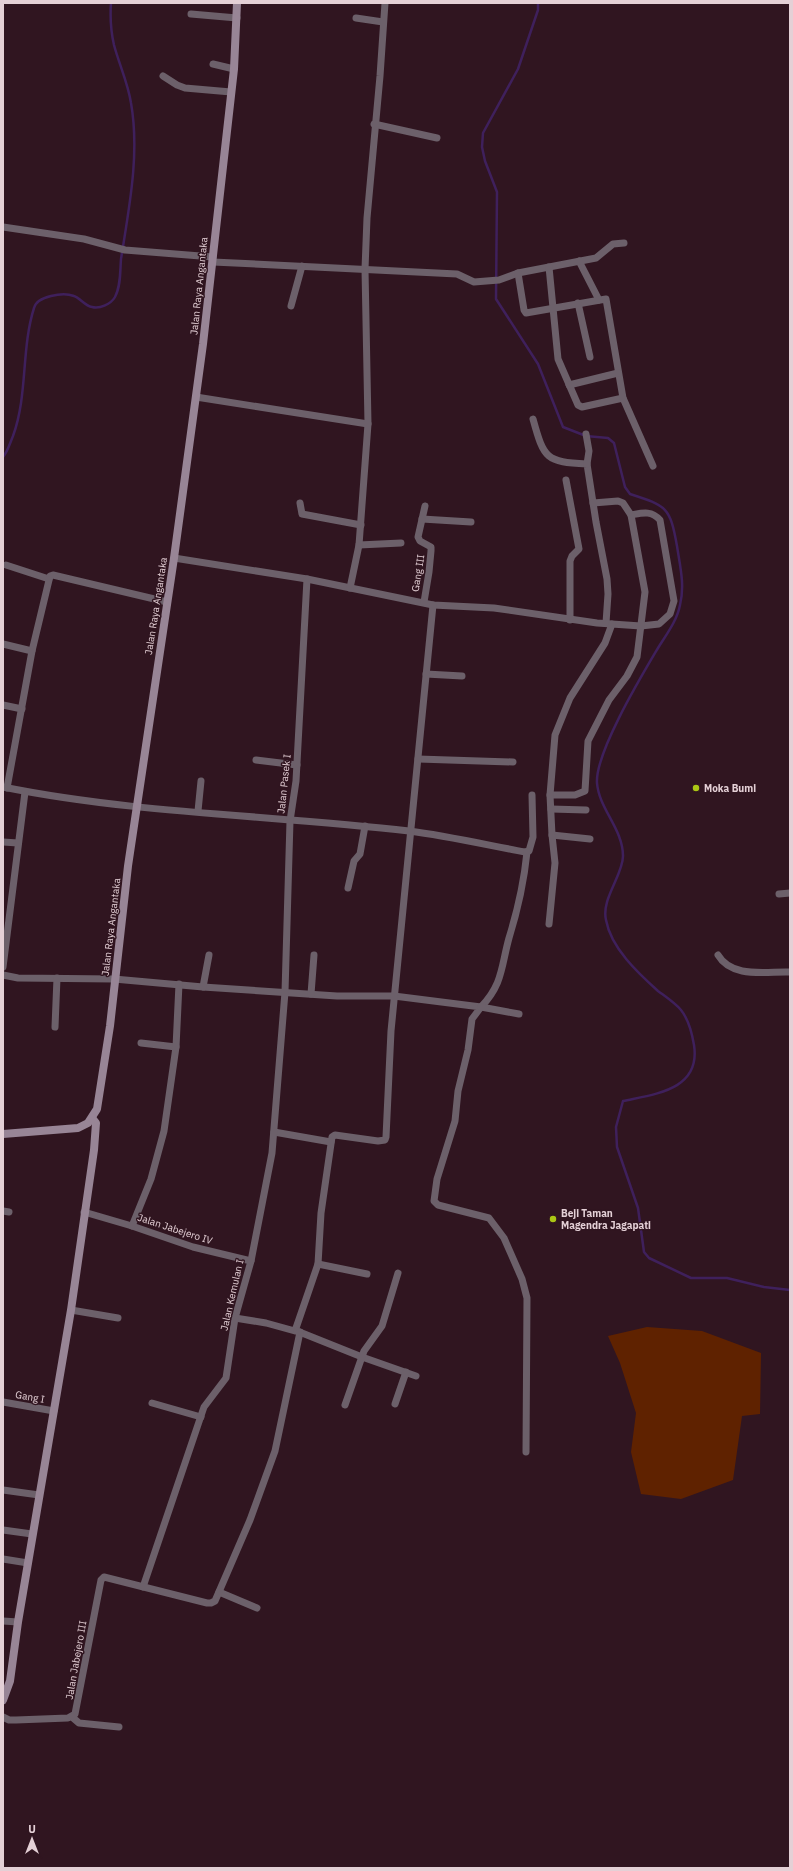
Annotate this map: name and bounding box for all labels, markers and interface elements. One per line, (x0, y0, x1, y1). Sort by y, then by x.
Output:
street label: Jalan Raya Angantaka (187, 236, 211, 336)
street label: Gang III (409, 553, 427, 593)
street label: Jalan Raya Angantaka (142, 556, 170, 656)
street label: Jalan Pasek I (274, 754, 294, 814)
place label: Moka Bumi (704, 782, 756, 795)
marker: Moka Bumi (691, 783, 701, 793)
street label: Jalan Raya Angantaka (99, 877, 124, 977)
place label: Beji Taman Magendra Jagapati (561, 1207, 651, 1232)
street label: Jalan Jabejero IV (136, 1211, 214, 1247)
marker: Beji Taman Magendra Jagapati (548, 1214, 558, 1224)
street label: Jalan Kemulan I (217, 1258, 247, 1332)
street label: Gang I (14, 1388, 46, 1406)
street label: Jalan Jabejero III (63, 1620, 89, 1700)
north arrow (12, 1819, 52, 1859)
text: U (28, 1822, 36, 1836)

